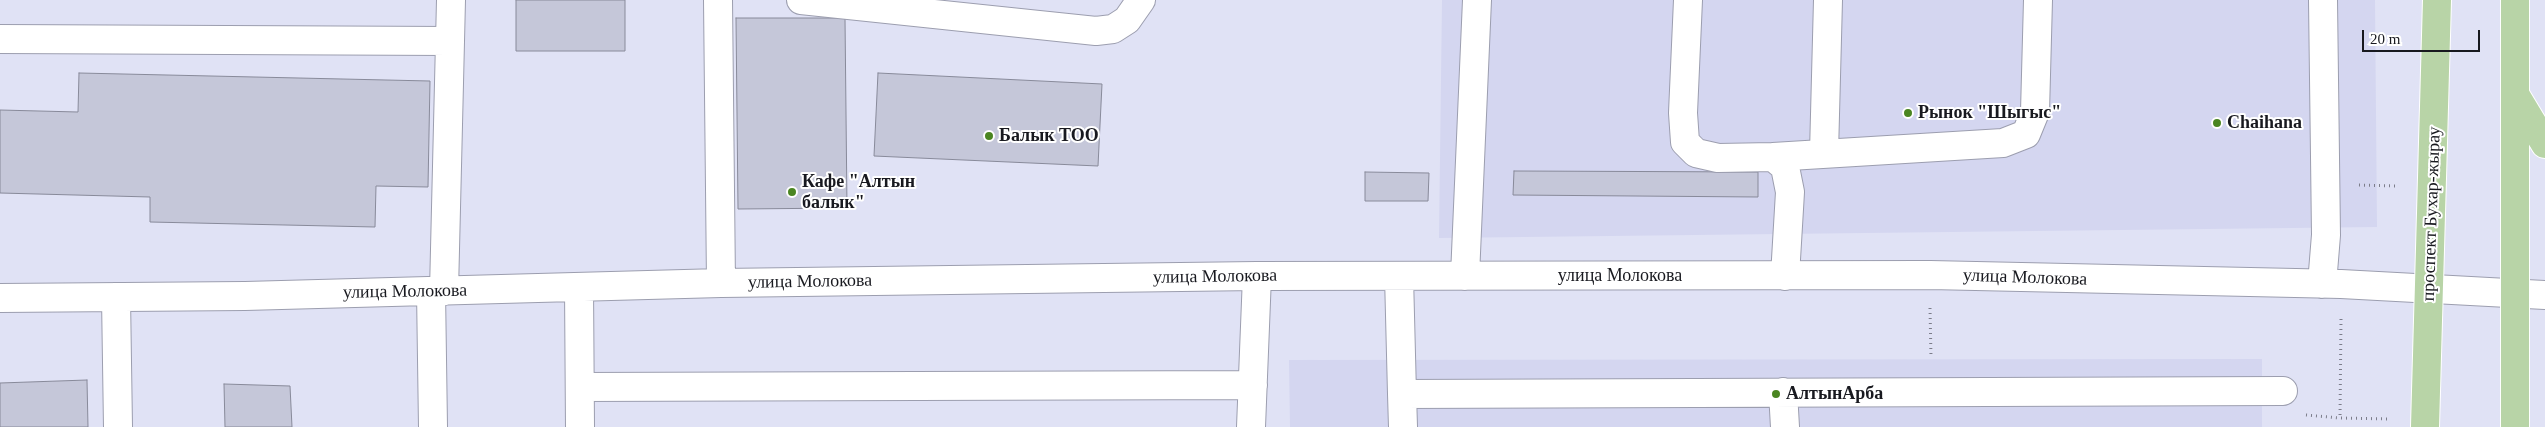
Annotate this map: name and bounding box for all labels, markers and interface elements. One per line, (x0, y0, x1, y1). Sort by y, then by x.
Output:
scale bar (2365, 20, 2482, 52)
text: 20 m (2370, 31, 2400, 47)
place label: Рынок "Шыгыс" (1918, 102, 2061, 124)
marker: Рынок "Шыгыс" (1902, 107, 1914, 119)
place label: Chaihana (2227, 112, 2302, 134)
marker: Chaihana (2211, 117, 2223, 129)
place label: Балык ТОО (999, 125, 1099, 147)
street label: проспект Бухар-жырау (2418, 126, 2446, 302)
marker: Балык ТОО (983, 130, 995, 142)
place label: Кафе "Алтын балык" (802, 171, 915, 213)
marker: Кафе "Алтын балык" (786, 186, 798, 198)
street label: улица Молокова (1153, 265, 1277, 289)
street label: улица Молокова (1558, 265, 1682, 287)
street label: улица Молокова (1962, 265, 2088, 291)
street label: улица Молокова (748, 270, 872, 294)
street label: улица Молокова (343, 280, 467, 304)
place label: АлтынАрба (1786, 383, 1883, 405)
marker: АлтынАрба (1770, 388, 1782, 400)

